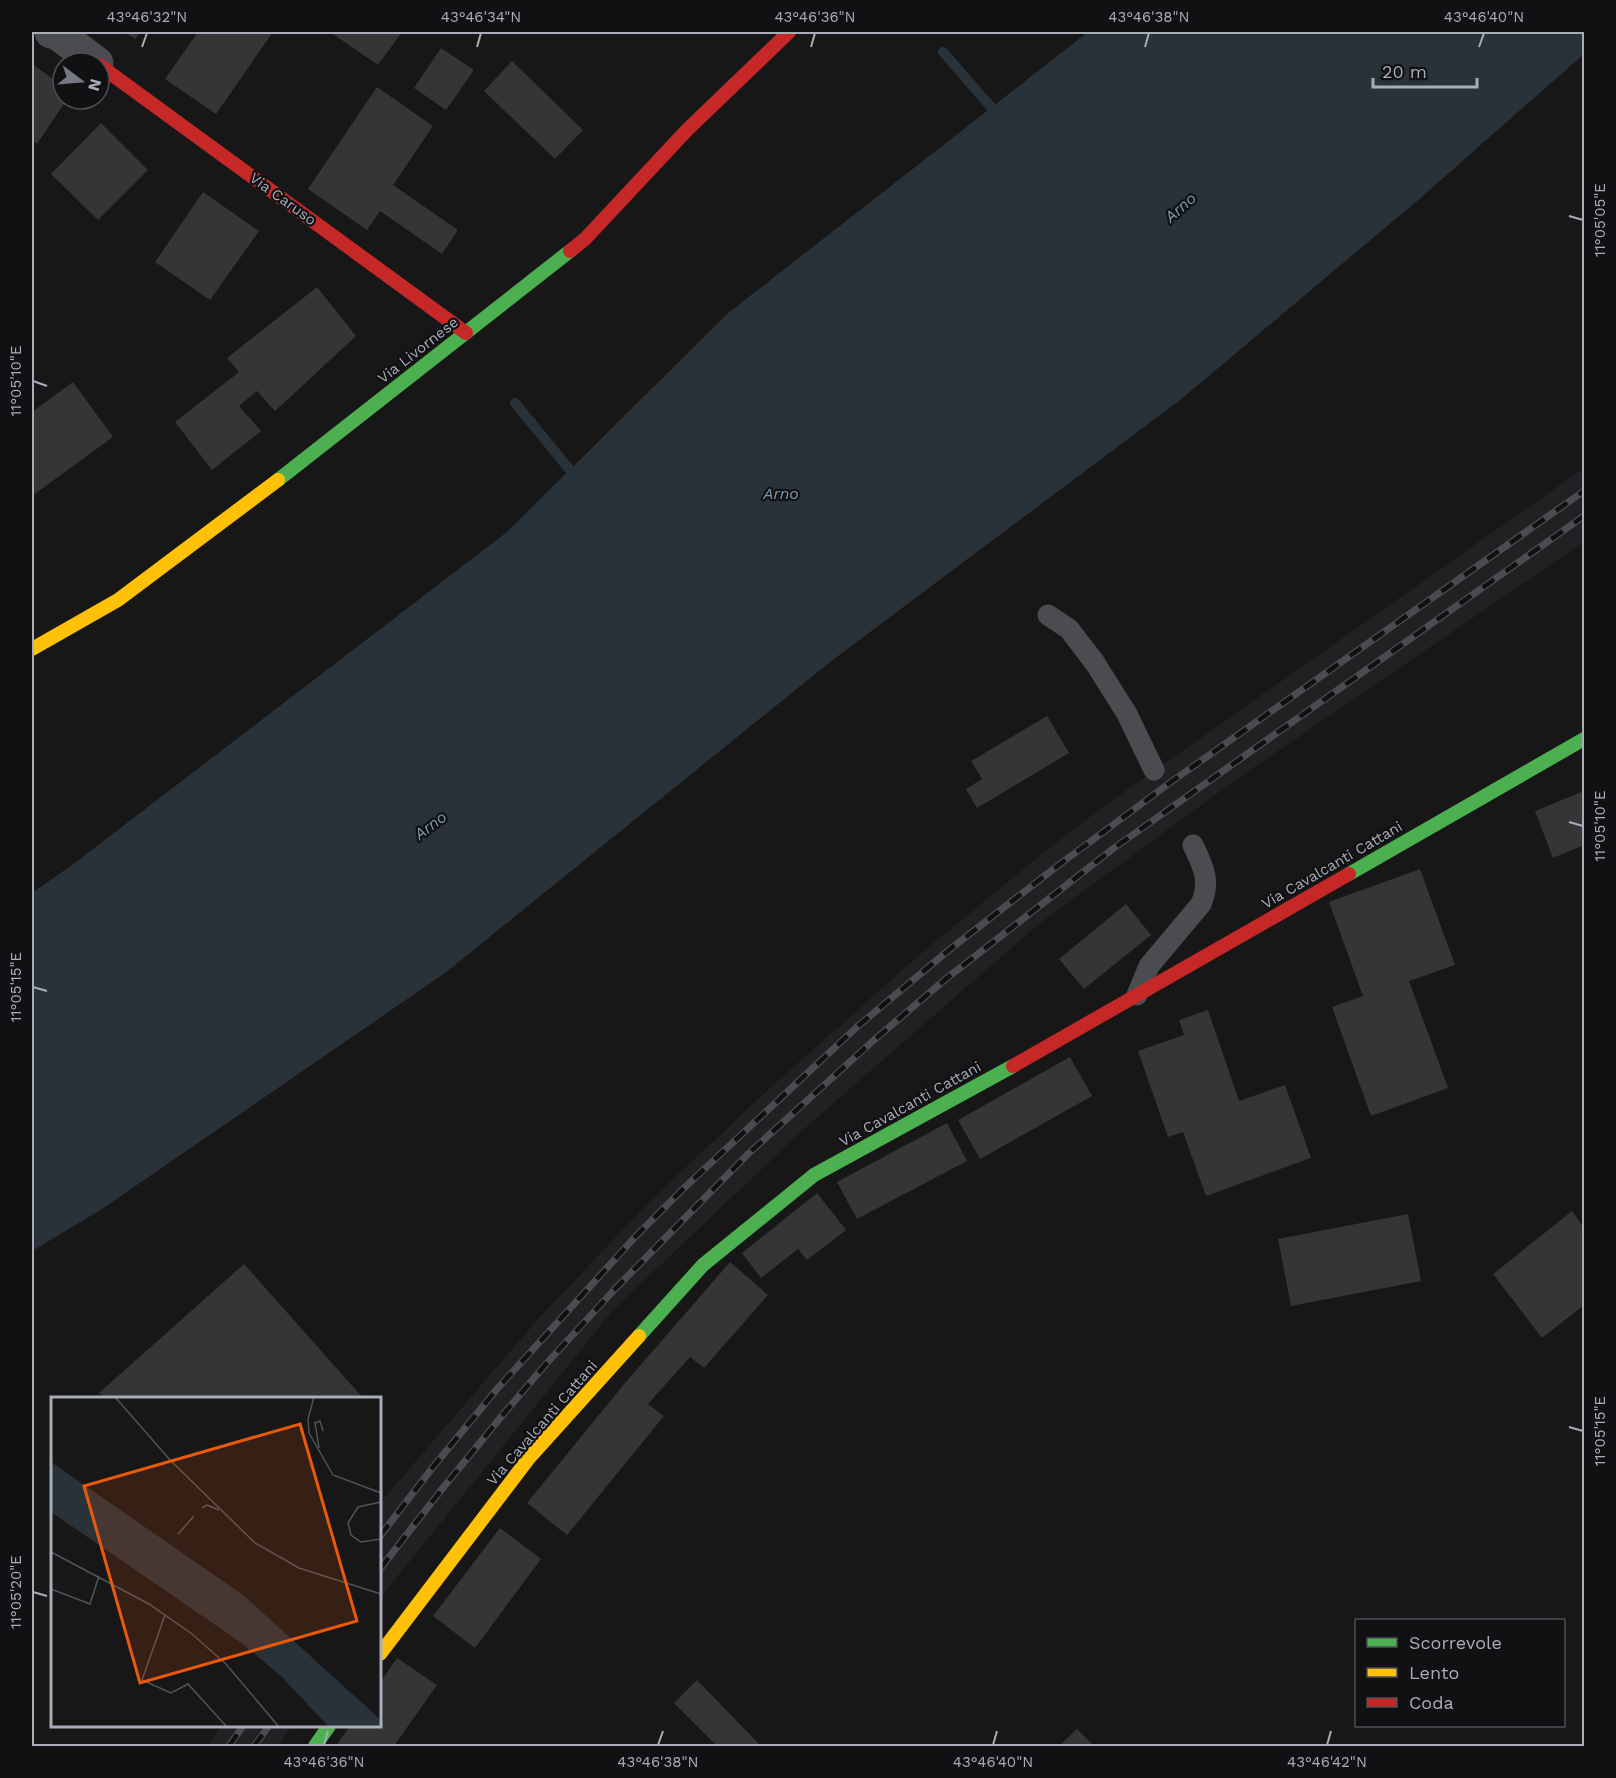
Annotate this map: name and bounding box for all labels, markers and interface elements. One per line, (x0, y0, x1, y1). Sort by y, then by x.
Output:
text: 43°46'32"N (107, 8, 187, 26)
text: 43°46'34"N (441, 8, 521, 26)
text: 43°46'36"N (774, 8, 856, 26)
text: 43°46'38"N (1108, 8, 1190, 26)
text: 43°46'40"N (1444, 8, 1524, 26)
north arrow (51, 51, 111, 111)
scale bar (1373, 51, 1476, 89)
text: 20 m (1382, 61, 1427, 82)
text: N (84, 77, 106, 93)
street label: Via Caruso (246, 169, 320, 229)
text: 11°05'05"E (1591, 183, 1609, 257)
water label: Arno (1160, 188, 1200, 227)
street label: Via Livornese (374, 313, 462, 387)
text: 11°05'10"E (7, 346, 25, 416)
water label: Arno (762, 484, 799, 503)
text: 11°05'10"E (1591, 791, 1609, 861)
water label: Arno (410, 807, 450, 844)
street label: Via Cavalcanti Cattani (1258, 817, 1406, 913)
text: 11°05'15"E (7, 952, 25, 1022)
street label: Via Cavalcanti Cattani (836, 1057, 984, 1151)
street label: Via Cavalcanti Cattani (483, 1357, 601, 1489)
text: 11°05'15"E (1591, 1396, 1609, 1466)
inset map (51, 1397, 381, 1727)
text: 11°05'20"E (7, 1555, 25, 1629)
legend (1355, 1619, 1565, 1727)
text: Scorrevole (1409, 1632, 1502, 1653)
text: Lento (1409, 1662, 1459, 1683)
text: Coda (1409, 1692, 1454, 1713)
text: 43°46'36"N (283, 1753, 365, 1771)
text: 43°46'38"N (617, 1753, 699, 1771)
text: 43°46'40"N (953, 1753, 1033, 1771)
text: 43°46'42"N (1287, 1753, 1367, 1771)

